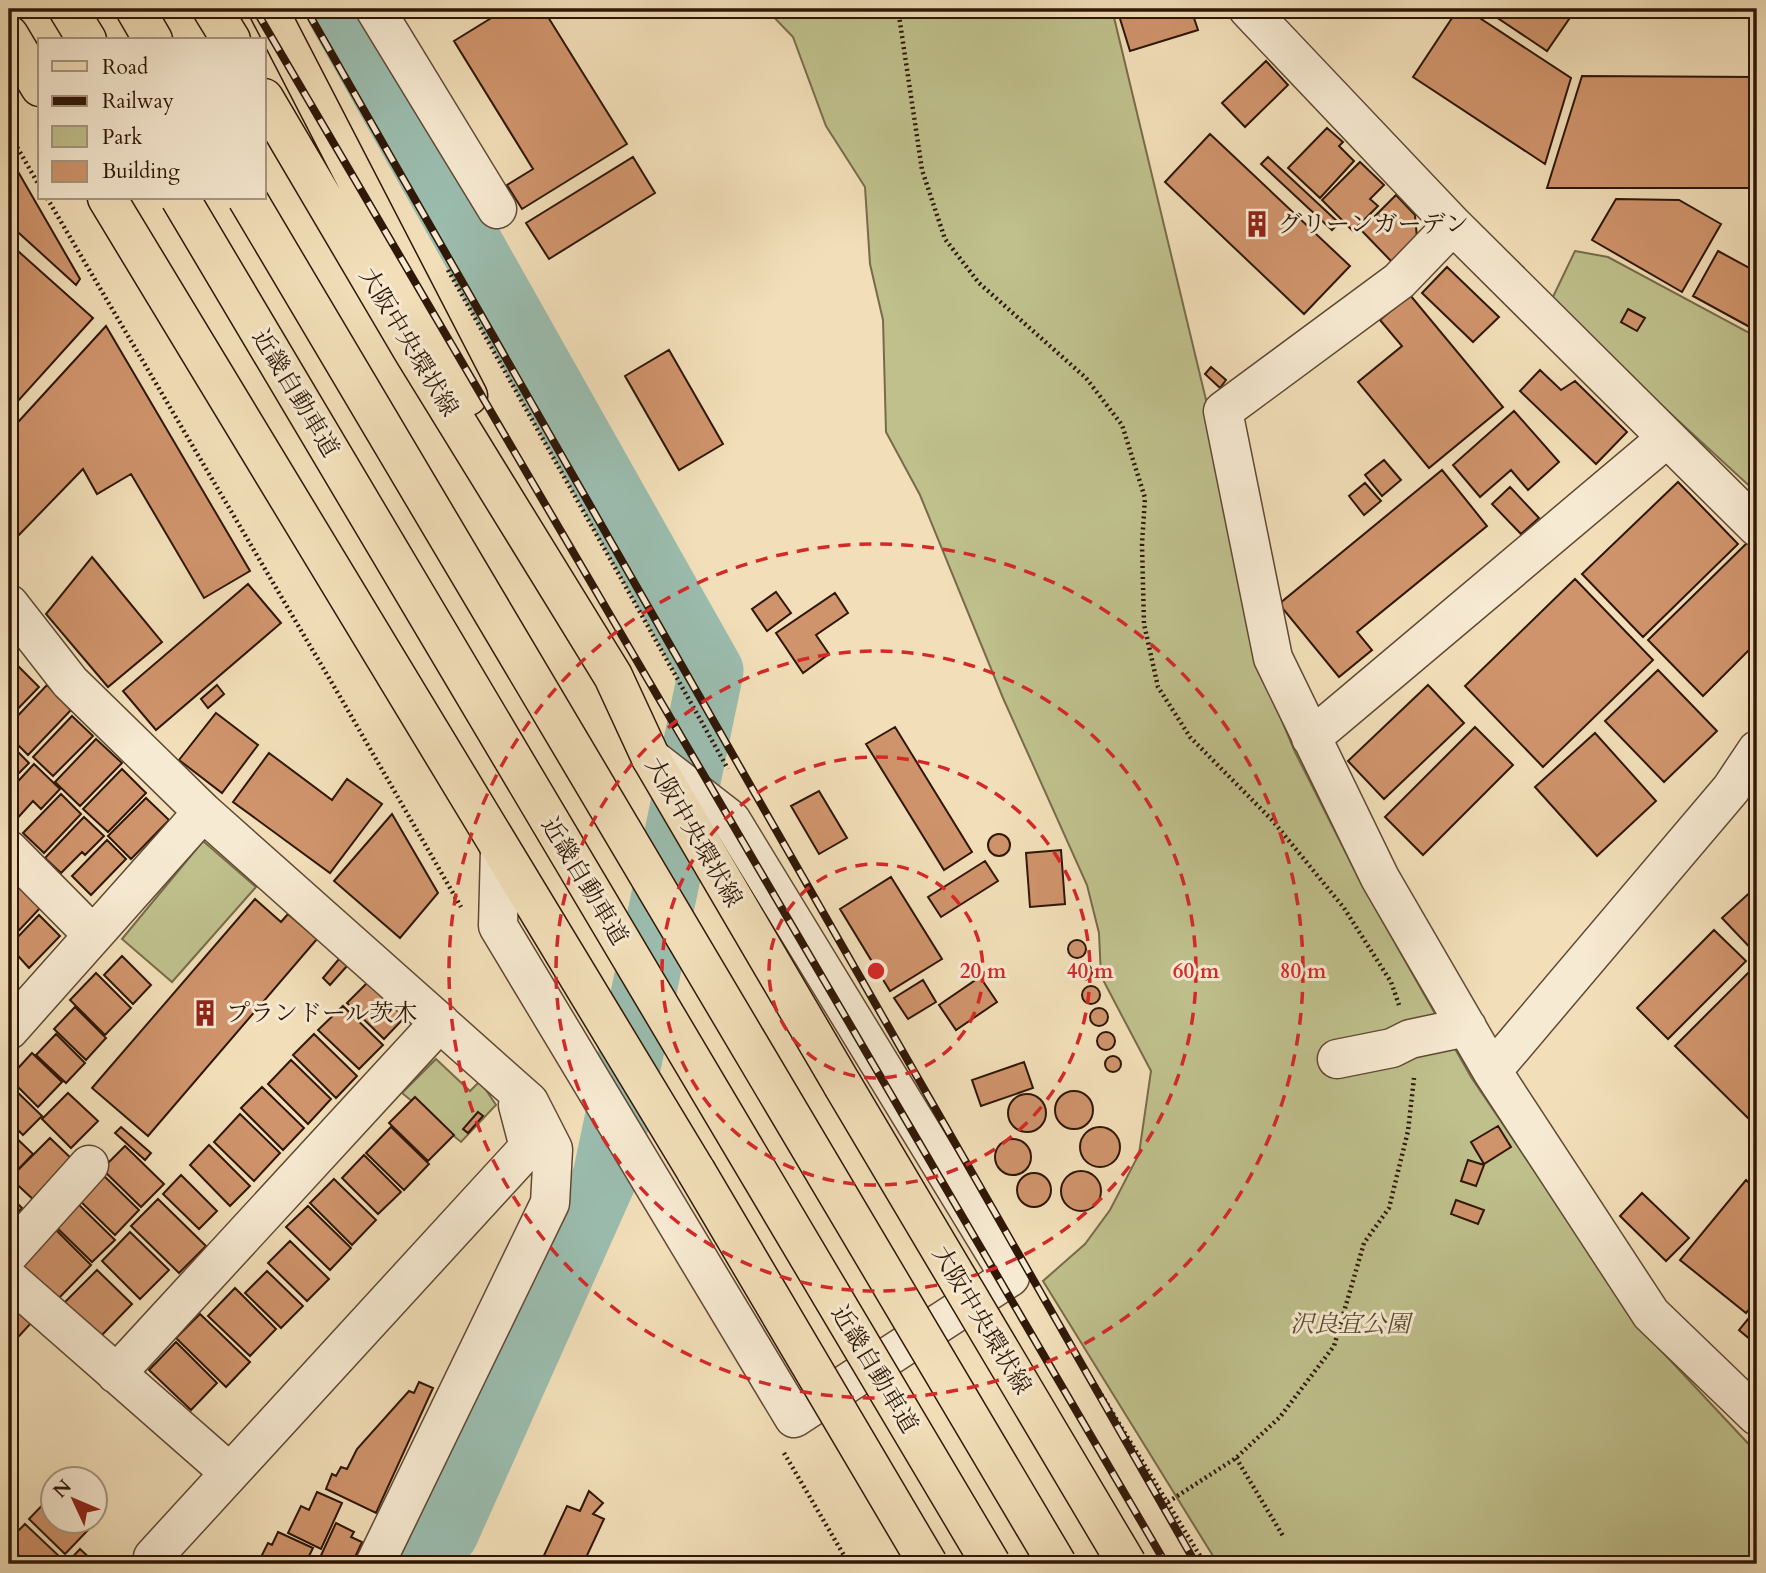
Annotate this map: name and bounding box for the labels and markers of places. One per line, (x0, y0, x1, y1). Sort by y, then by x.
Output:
place label: グリーンガーデン (1278, 208, 1469, 241)
building icon: グリーンガーデン (1242, 209, 1272, 239)
centre of rings (864, 959, 888, 983)
place label: プランドール茨木 (226, 997, 418, 1030)
building icon: プランドール茨木 (190, 998, 220, 1028)

